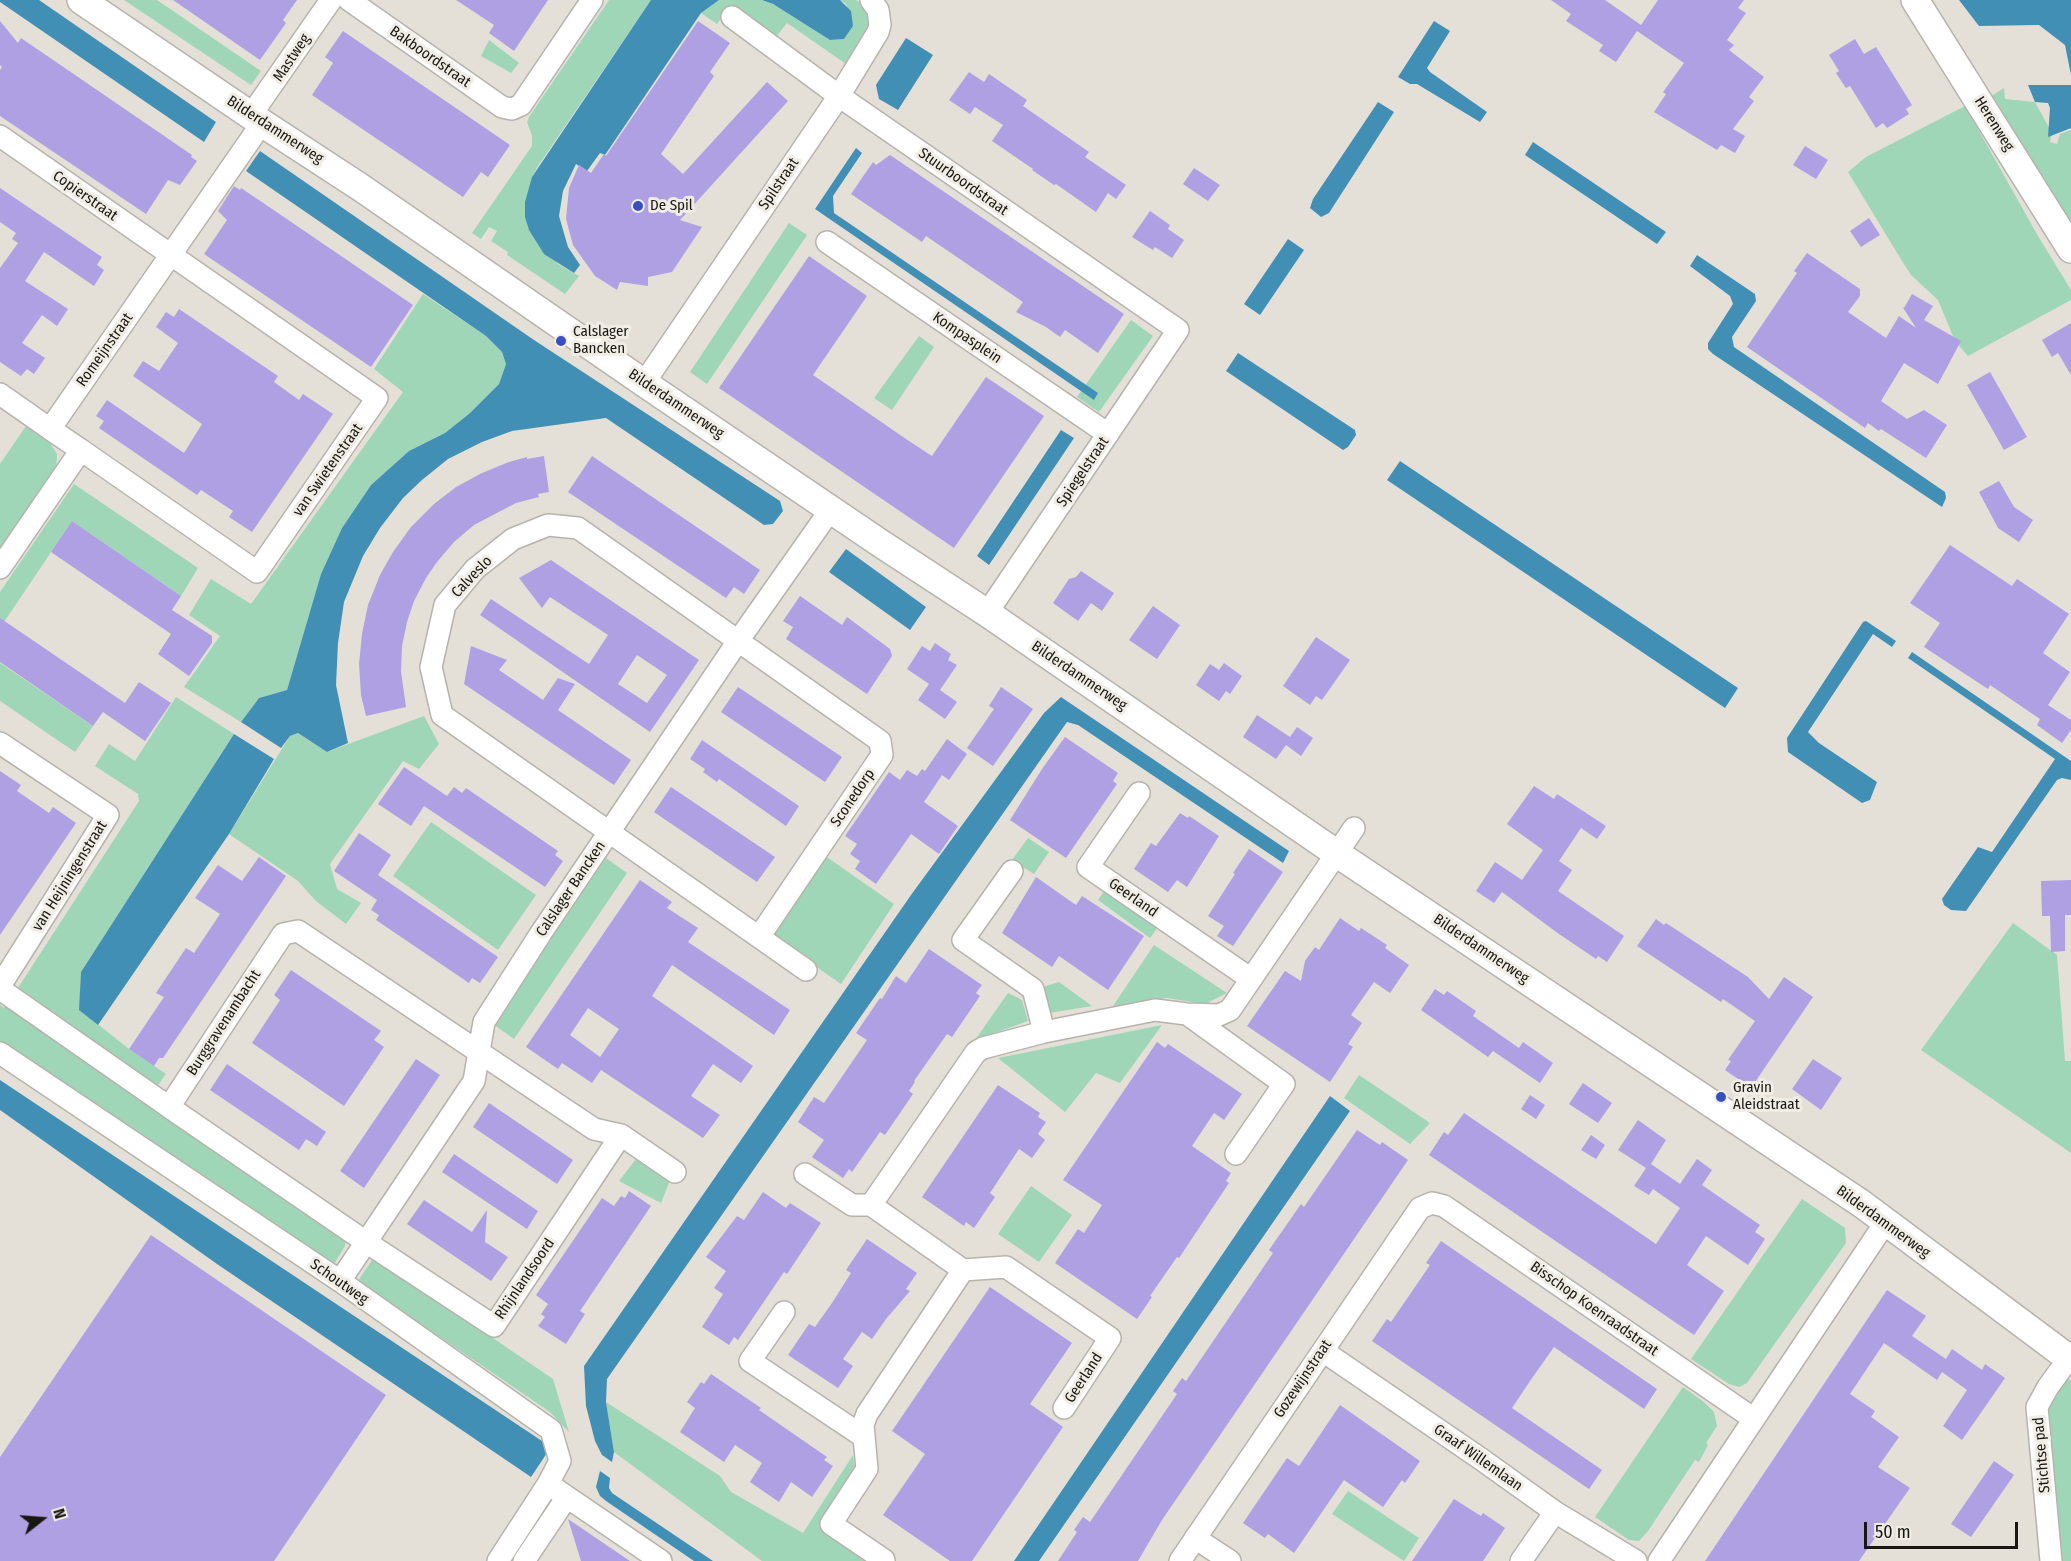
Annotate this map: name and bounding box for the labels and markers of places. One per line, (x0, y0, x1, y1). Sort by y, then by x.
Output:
place label: De Spil (650, 197, 693, 215)
marker: De Spil (631, 199, 645, 213)
place label: Calslager Bancken (573, 323, 629, 358)
marker: Calslager Bancken (554, 334, 568, 348)
place label: Gravin Aleidstraat (1733, 1079, 1800, 1114)
marker: Gravin Aleidstraat (1714, 1090, 1728, 1104)

